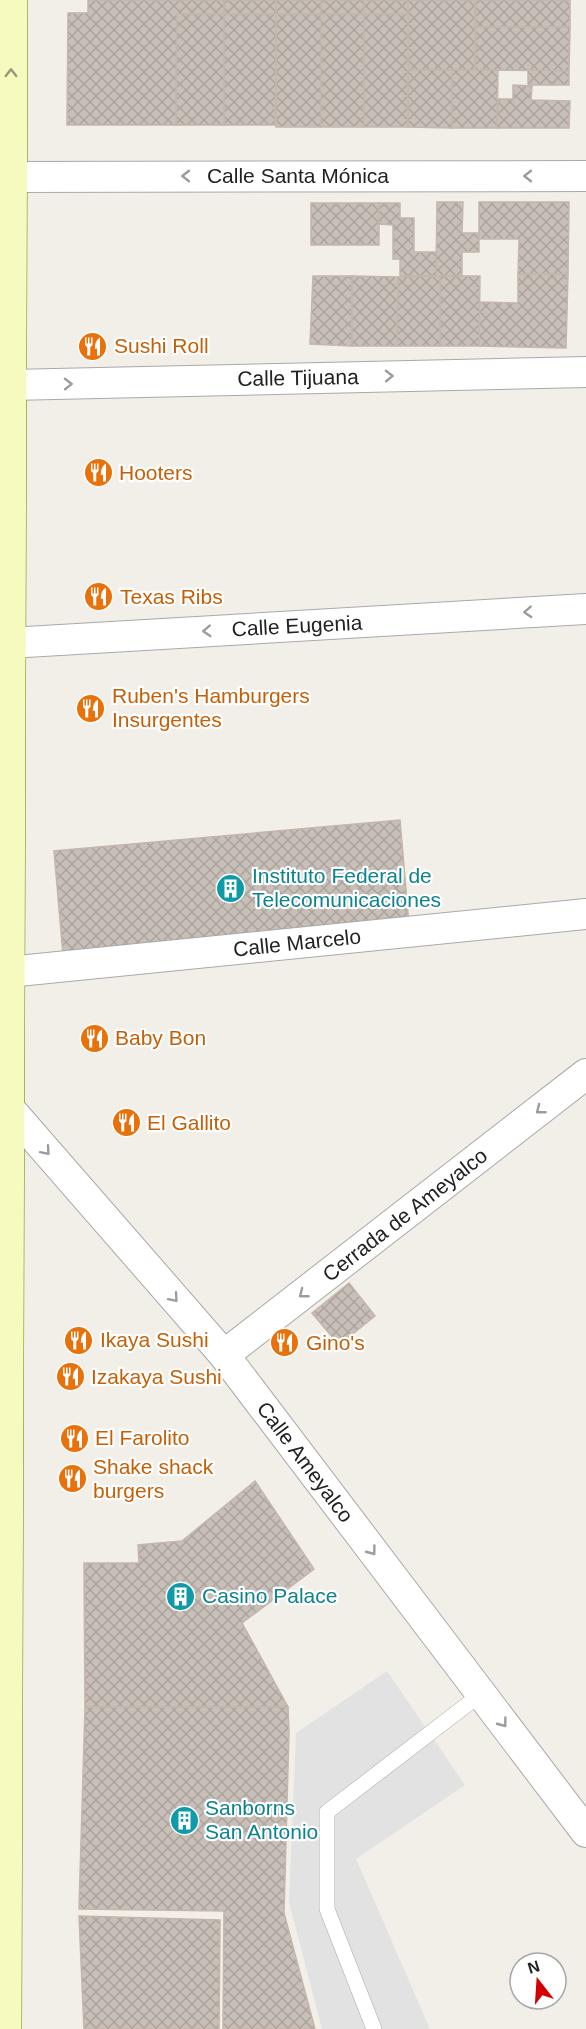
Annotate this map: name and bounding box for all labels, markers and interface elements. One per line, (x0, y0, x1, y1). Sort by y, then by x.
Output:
one-way arrow (5, 69, 17, 78)
street label: Calle Santa Mónica (207, 164, 389, 187)
one-way arrow (181, 170, 190, 182)
one-way arrow (523, 170, 532, 182)
restaurant icon: Sushi Roll (77, 330, 109, 362)
place label: Sushi Roll (114, 334, 209, 357)
street label: Calle Tijuana (237, 365, 359, 390)
one-way arrow (385, 370, 394, 383)
one-way arrow (64, 377, 73, 390)
restaurant icon: Hooters (82, 457, 114, 489)
place label: Hooters (119, 461, 193, 484)
restaurant icon: Texas Ribs (83, 581, 115, 613)
place label: Texas Ribs (120, 585, 223, 608)
one-way arrow (523, 606, 532, 619)
street label: Calle Eugenia (231, 611, 363, 640)
one-way arrow (203, 625, 212, 638)
place label: Ruben's Hamburgers Insurgentes (112, 684, 310, 731)
restaurant icon: Ruben's Hamburgers Insurgentes (75, 692, 107, 724)
place label: Instituto Federal de Telecomunicaciones (252, 864, 441, 911)
building icon: Instituto Federal de Telecomunicaciones (215, 872, 247, 904)
street label: Calle Marcelo (232, 924, 362, 961)
restaurant icon: Baby Bon (78, 1022, 110, 1054)
place label: Baby Bon (115, 1026, 206, 1049)
one-way arrow (536, 1102, 547, 1113)
restaurant icon: El Gallito (110, 1107, 142, 1139)
place label: El Gallito (147, 1111, 231, 1134)
street label: Cerrada de Ameyalco (318, 1143, 491, 1286)
one-way arrow (39, 1144, 50, 1155)
one-way arrow (299, 1287, 310, 1298)
one-way arrow (167, 1291, 178, 1302)
restaurant icon: Ikaya Sushi (63, 1324, 95, 1356)
restaurant icon: Gino's (269, 1327, 301, 1359)
place label: Ikaya Sushi (100, 1328, 209, 1351)
place label: Gino's (306, 1331, 365, 1354)
restaurant icon: Izakaya Sushi (54, 1361, 86, 1393)
place label: Izakaya Sushi (91, 1365, 222, 1388)
street label: Calle Ameyalco (253, 1397, 358, 1526)
restaurant icon: El Farolito (58, 1422, 90, 1454)
place label: El Farolito (95, 1426, 190, 1449)
place label: Shake shack burgers (93, 1455, 214, 1502)
restaurant icon: Shake shack burgers (56, 1463, 88, 1495)
one-way arrow (365, 1544, 376, 1555)
building icon: Casino Palace (165, 1580, 197, 1612)
place label: Casino Palace (202, 1584, 337, 1607)
one-way arrow (496, 1716, 507, 1727)
place label: Sanborns San Antonio (205, 1796, 318, 1843)
building icon: Sanborns San Antonio (168, 1804, 200, 1836)
north arrow (508, 1951, 568, 2011)
text: N (526, 1957, 542, 1977)

